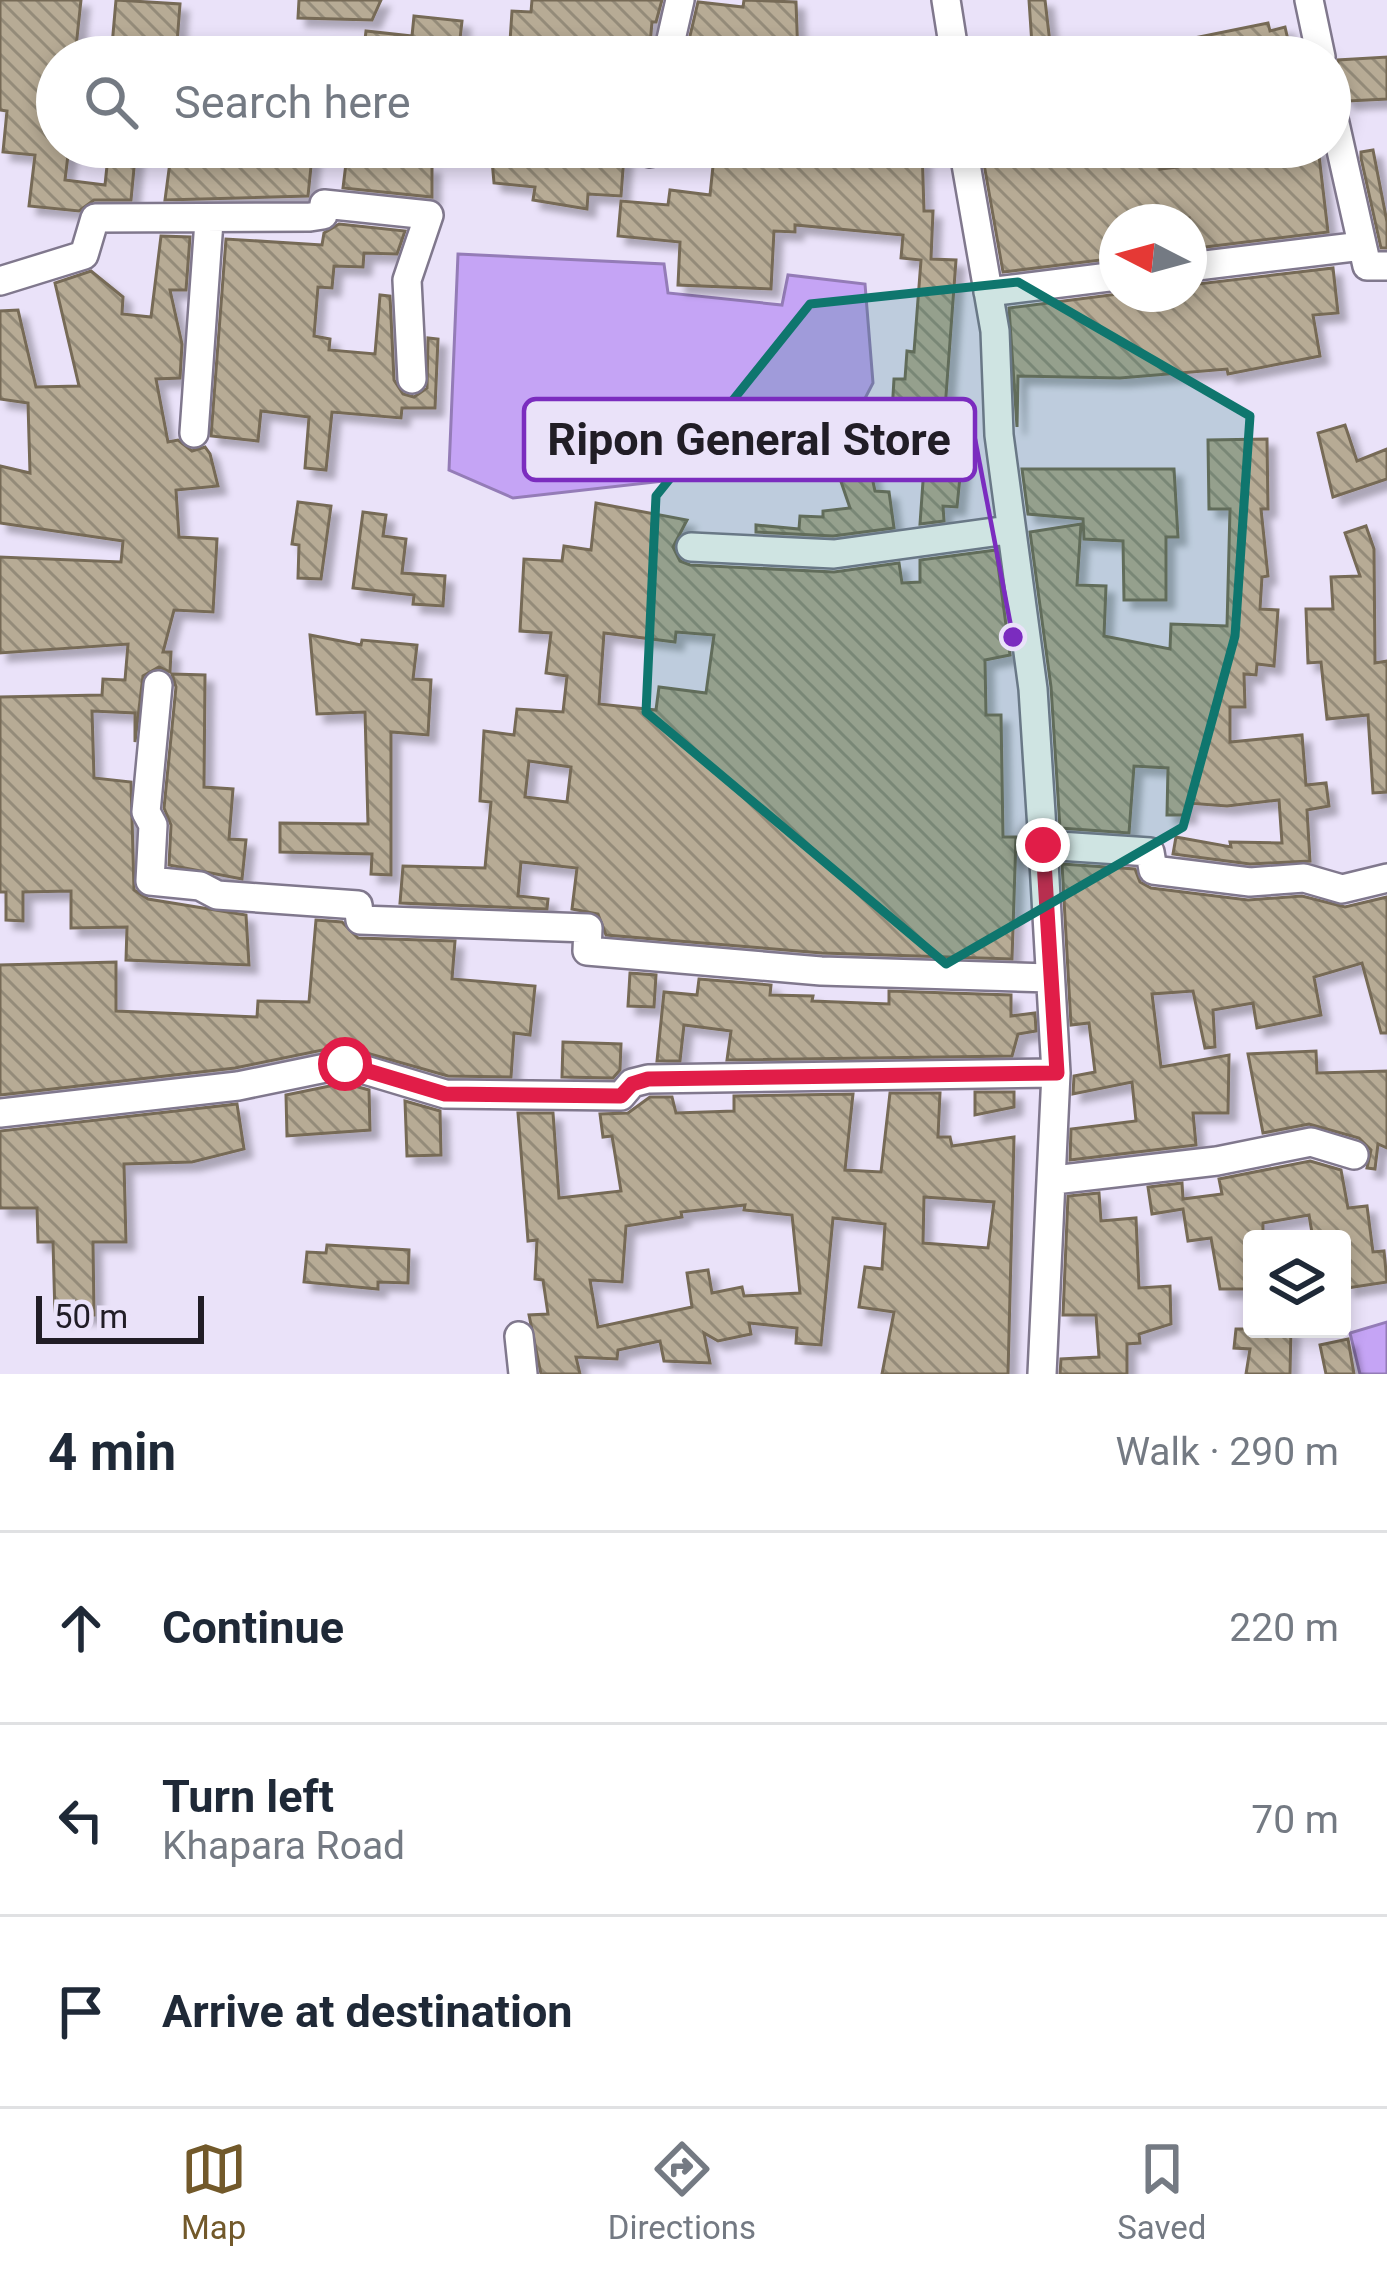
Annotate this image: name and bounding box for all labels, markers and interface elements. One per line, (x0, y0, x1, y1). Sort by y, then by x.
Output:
search box (36, 36, 1351, 168)
icon: search (78, 69, 144, 135)
text: Search here (174, 76, 411, 129)
north arrow (1099, 204, 1207, 312)
callout: Ripon General Store (524, 399, 975, 480)
text: Ripon General Store (547, 413, 951, 466)
route end (1016, 818, 1070, 872)
route start (318, 1037, 372, 1091)
map controls (1243, 1230, 1351, 1338)
button: layers (1243, 1230, 1351, 1338)
scale bar (36, 1290, 204, 1343)
text: 50 m (54, 1297, 128, 1336)
text: 4 min (48, 1423, 176, 1482)
text: Walk · 290 m (1115, 1429, 1339, 1475)
icon: ahead (48, 1595, 114, 1661)
text: Continue (162, 1601, 344, 1654)
text: 220 m (1229, 1605, 1339, 1651)
text: Turn left (162, 1770, 334, 1823)
icon: left (48, 1787, 114, 1853)
text: 70 m (1251, 1797, 1339, 1843)
text: Khapara Road (162, 1823, 405, 1869)
icon: arrive (48, 1979, 114, 2045)
text: Arrive at destination (162, 1985, 573, 2038)
tab: Map (181, 2136, 247, 2247)
tab: Directions (608, 2136, 756, 2247)
tab: Saved (1117, 2136, 1206, 2247)

